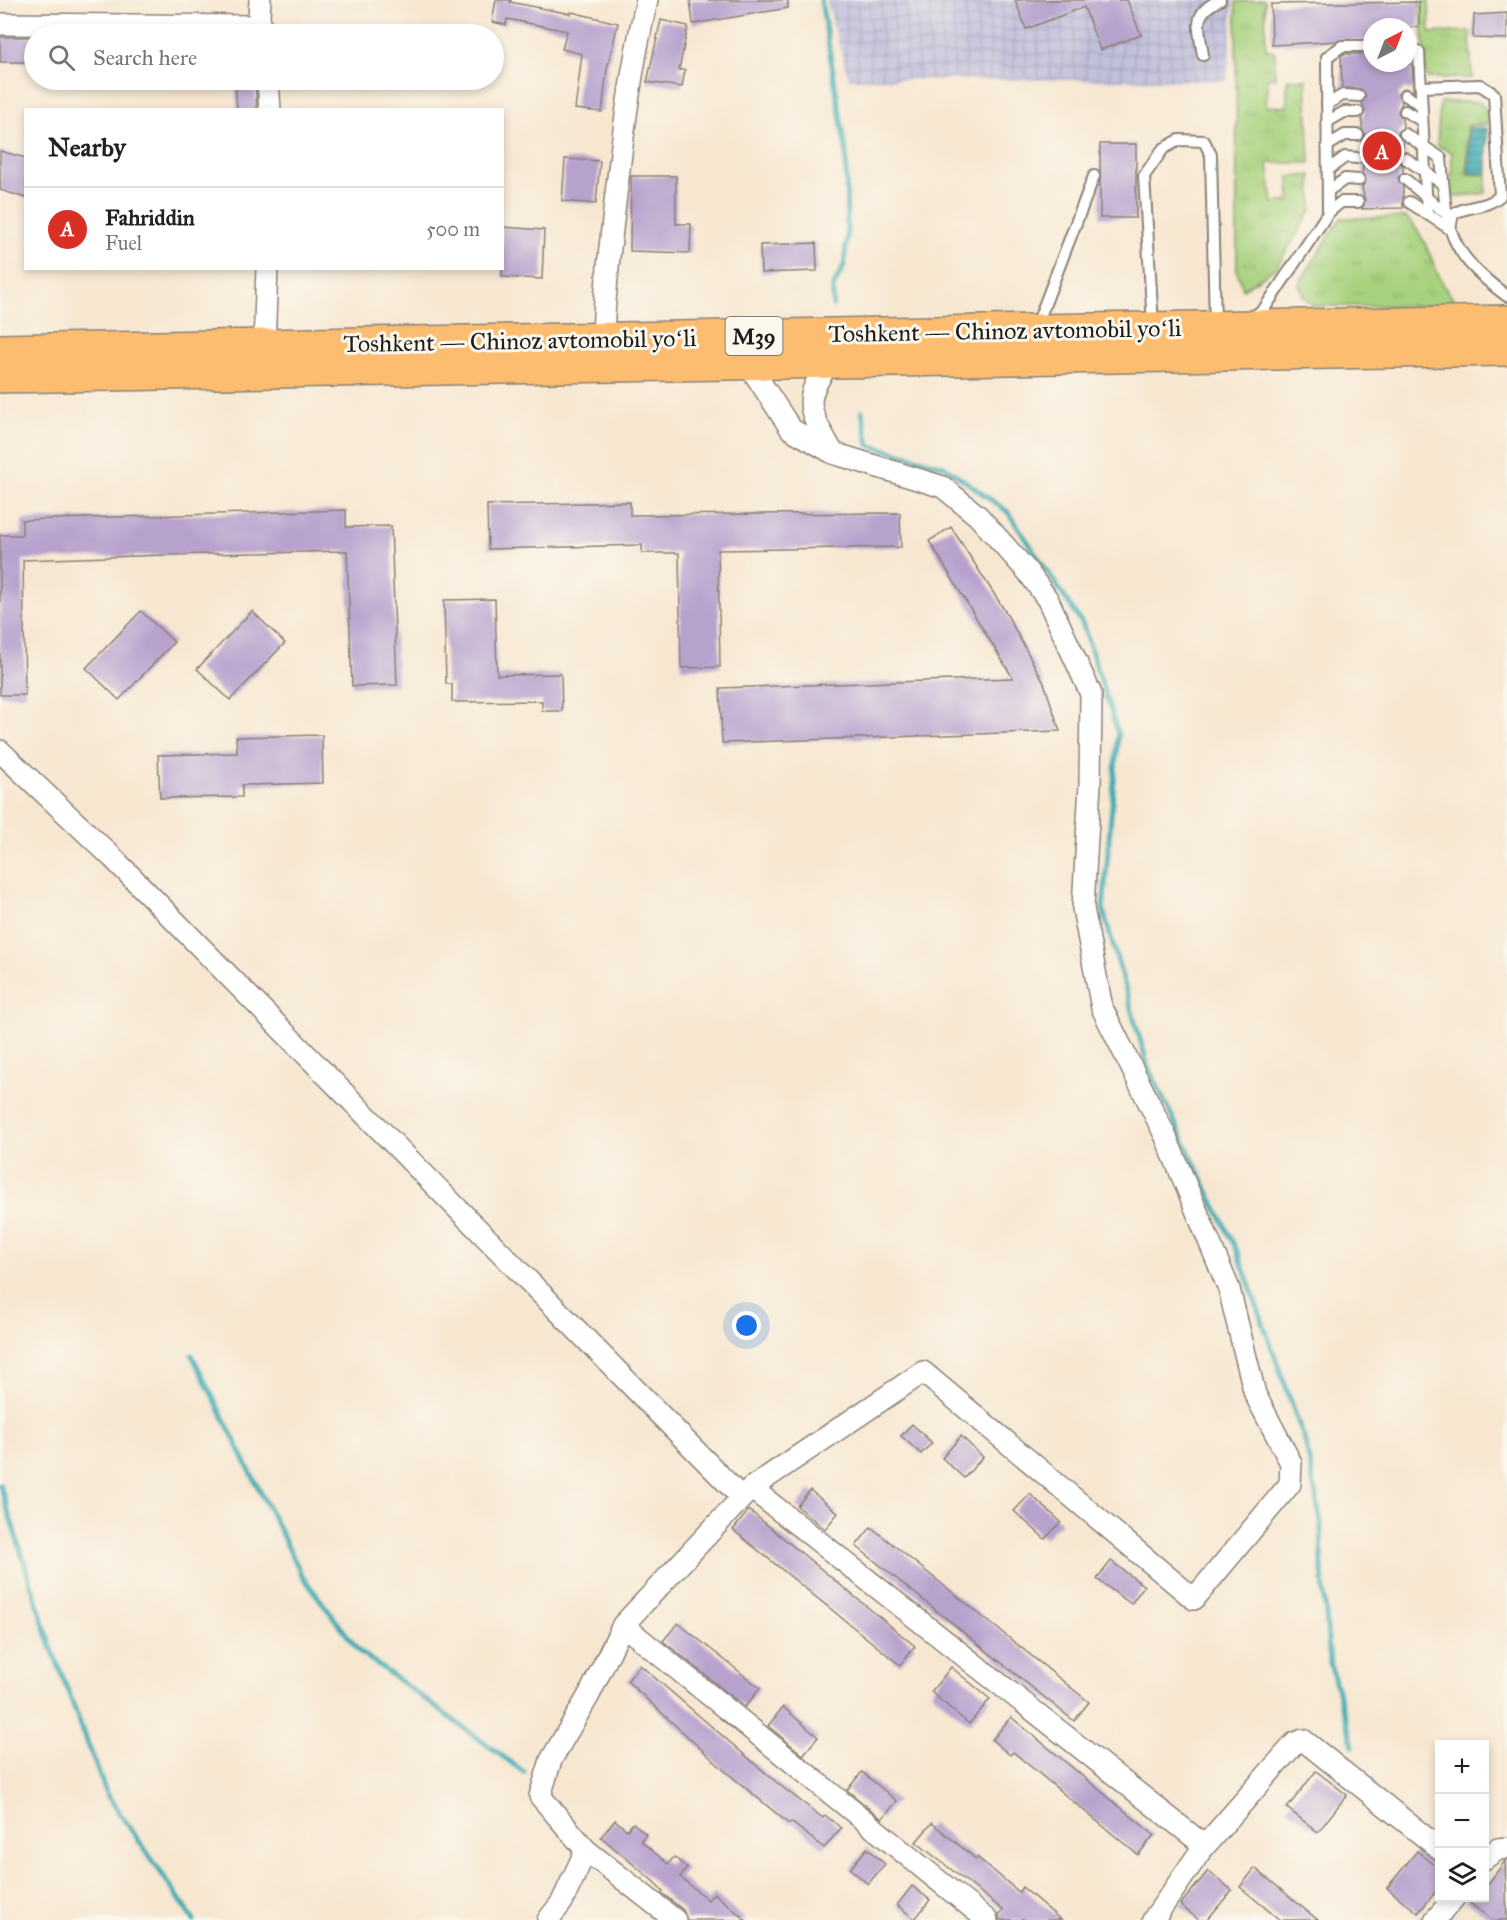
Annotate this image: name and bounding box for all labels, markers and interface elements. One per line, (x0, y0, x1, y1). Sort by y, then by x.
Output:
north arrow (1363, 18, 1417, 72)
search box (24, 24, 504, 90)
icon: search (45, 41, 78, 74)
text: Search here (93, 44, 197, 71)
pin: A (1362, 128, 1402, 174)
text: Nearby (48, 131, 126, 163)
text: Fahriddin (105, 204, 195, 231)
text: A (61, 217, 74, 241)
text: 500 m (426, 217, 480, 241)
text: Fuel (105, 231, 142, 255)
street label: Toshkent — Chinoz avtomobil yoʻli (828, 313, 1182, 349)
road number: M39 (726, 317, 783, 355)
street label: Toshkent — Chinoz avtomobil yoʻli (343, 323, 697, 359)
your location (732, 1311, 761, 1340)
map controls (1435, 1740, 1489, 1902)
button: + (1435, 1740, 1489, 1794)
button: − (1435, 1794, 1489, 1848)
button: layers (1435, 1848, 1489, 1902)

